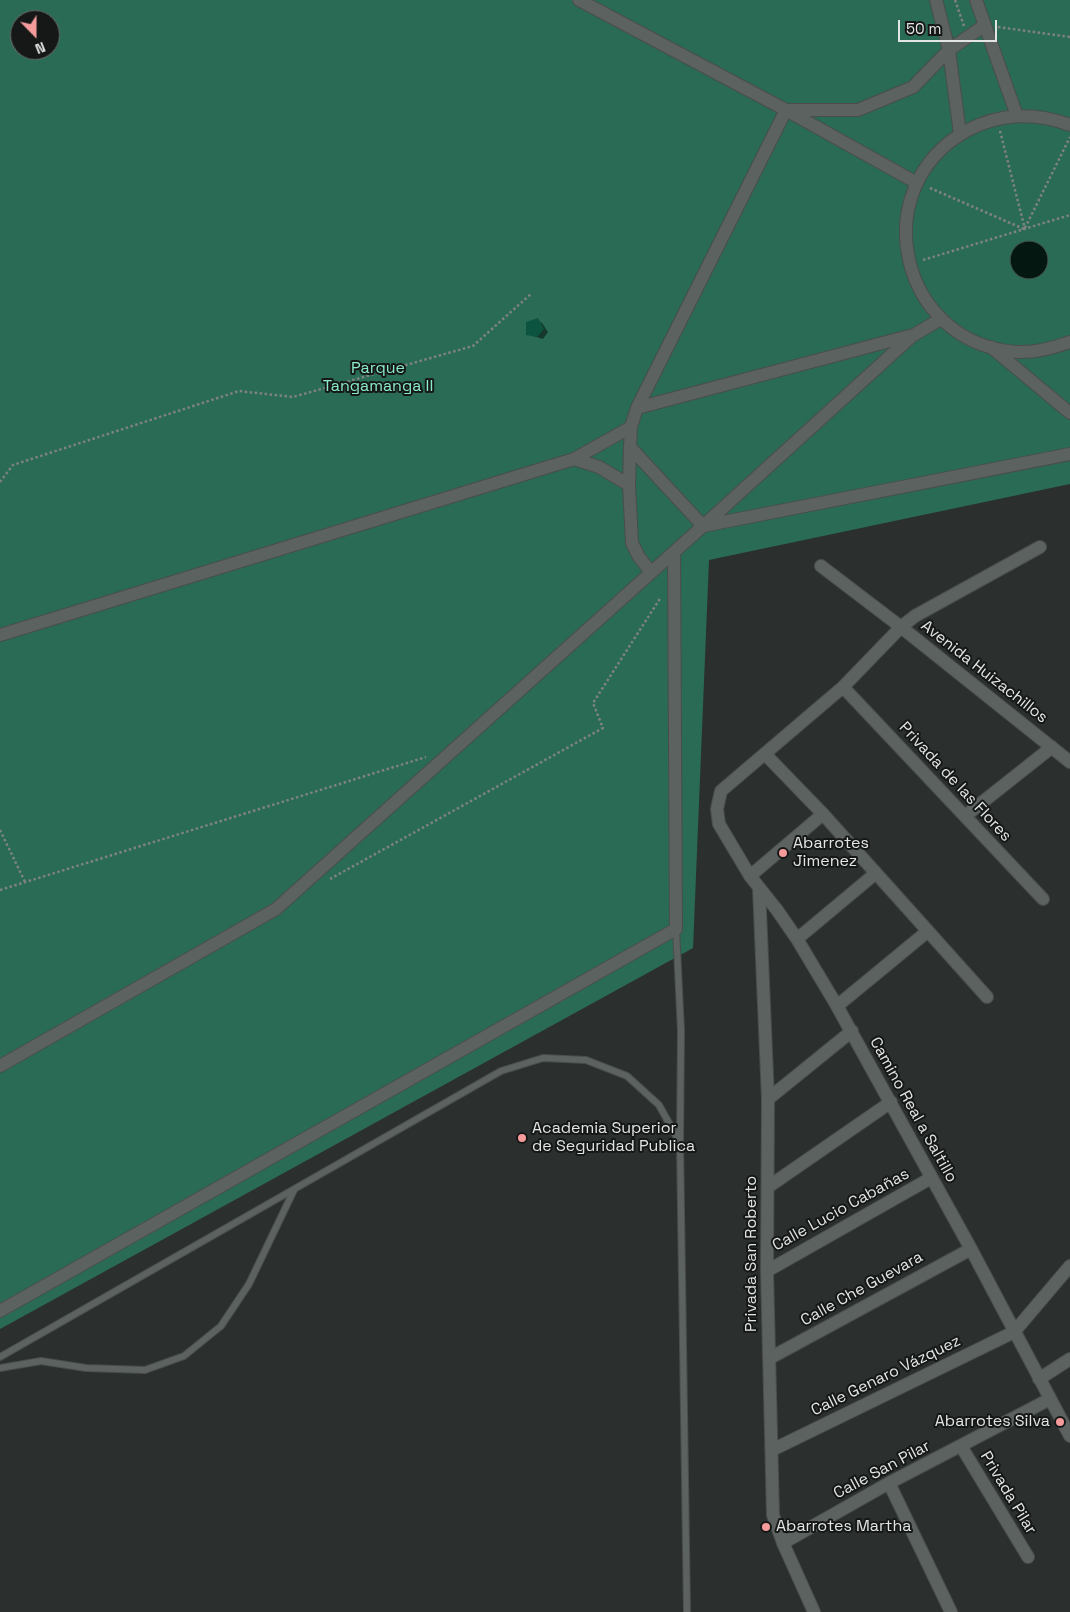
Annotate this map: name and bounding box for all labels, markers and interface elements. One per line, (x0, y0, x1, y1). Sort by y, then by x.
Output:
north arrow (10, 10, 60, 60)
scale bar (900, 10, 999, 42)
text: 50 m (906, 19, 941, 38)
text: N (33, 38, 48, 58)
park label: Parque Tangamanga II (323, 359, 433, 397)
street label: Avenida Huizachillos (917, 616, 1051, 728)
street label: Privada de las Flores (895, 718, 1015, 846)
place label: Abarrotes Jimenez (793, 834, 869, 872)
marker: Abarrotes Jimenez (777, 847, 789, 859)
street label: Camino Real a Saltillo (865, 1034, 961, 1186)
place label: Academia Superior de Seguridad Publica (532, 1119, 695, 1157)
marker: Academia Superior de Seguridad Publica (516, 1132, 528, 1144)
street label: Calle Lucio Cabañas (769, 1164, 913, 1256)
street label: Privada San Roberto (742, 1176, 762, 1332)
street label: Calle Che Guevara (798, 1247, 926, 1331)
street label: Calle Genaro Vázquez (808, 1331, 964, 1421)
place label: Abarrotes Silva (935, 1412, 1050, 1432)
marker: Abarrotes Silva (1054, 1416, 1066, 1428)
street label: Calle San Pilar (830, 1437, 934, 1503)
street label: Privada Pilar (976, 1448, 1040, 1538)
place label: Abarrotes Martha (776, 1517, 911, 1537)
marker: Abarrotes Martha (760, 1521, 772, 1533)

